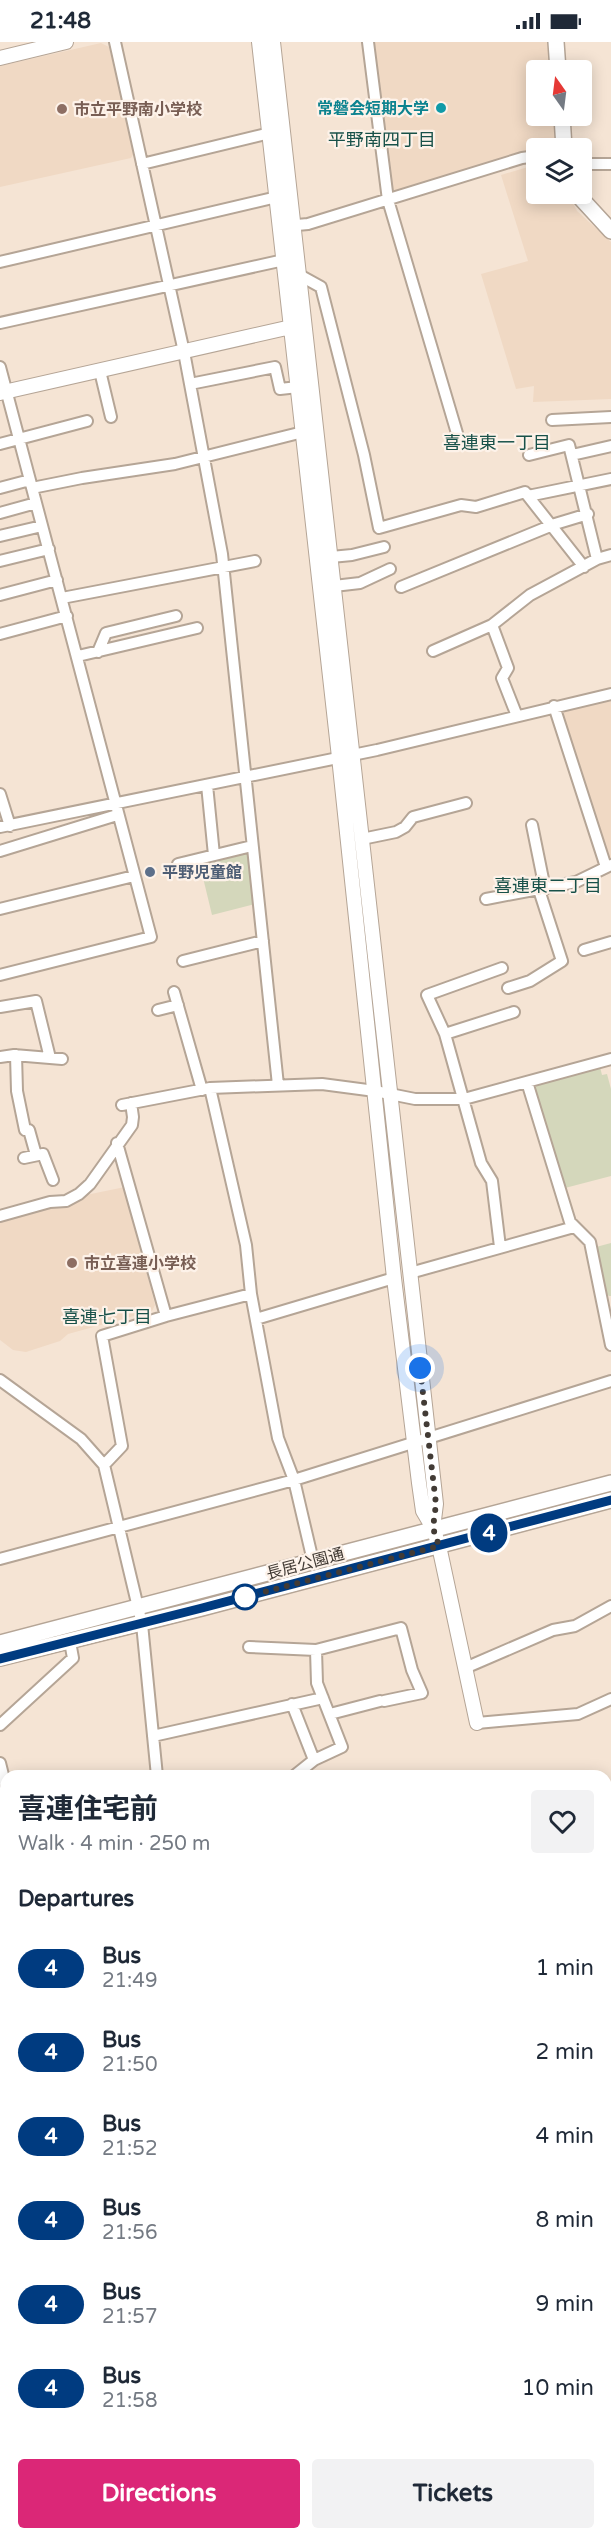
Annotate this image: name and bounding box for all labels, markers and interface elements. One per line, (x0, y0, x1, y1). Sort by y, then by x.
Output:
text: 21:48 (30, 8, 91, 34)
north arrow (526, 60, 592, 126)
map controls (526, 60, 592, 204)
place label: 常磐会短期大学 (317, 99, 429, 119)
place label: 市立平野南小学校 (74, 100, 202, 120)
marker: 常磐会短期大学 (434, 101, 448, 115)
marker: 市立平野南小学校 (55, 102, 69, 116)
district label: 平野南四丁目 (328, 129, 436, 151)
button: layers (526, 138, 592, 204)
district label: 喜連東一丁目 (443, 432, 551, 454)
place label: 平野児童館 (162, 863, 242, 883)
marker: 平野児童館 (143, 865, 157, 879)
district label: 喜連東二丁目 (494, 875, 602, 897)
place label: 市立喜連小学校 (84, 1254, 196, 1274)
marker: 市立喜連小学校 (65, 1256, 79, 1270)
district label: 喜連七丁目 (62, 1306, 152, 1328)
your location (405, 1353, 435, 1383)
line badge: 4 (470, 1514, 508, 1552)
text: 4 (482, 1521, 496, 1546)
street label: 長居公園通 (264, 1544, 346, 1584)
unlabelled marker (232, 1584, 258, 1610)
button: heart (531, 1790, 594, 1853)
text: 喜連住宅前 (18, 1792, 158, 1826)
text: Walk · 4 min · 250 m (18, 1832, 210, 1856)
text: Departures (18, 1886, 134, 1912)
text: Bus (102, 1943, 141, 1969)
text: 1 min (535, 1955, 594, 1981)
text: 4 (44, 1956, 58, 1981)
text: 21:49 (102, 1969, 157, 1993)
text: Bus (102, 2027, 141, 2053)
text: 2 min (535, 2039, 594, 2065)
text: 4 (44, 2040, 58, 2065)
text: 21:50 (102, 2053, 157, 2077)
text: Bus (102, 2111, 141, 2137)
text: 4 min (535, 2123, 594, 2149)
text: 4 (44, 2124, 58, 2149)
text: 21:52 (102, 2137, 157, 2161)
text: Bus (102, 2195, 141, 2221)
text: 8 min (535, 2207, 594, 2233)
text: 4 (44, 2208, 58, 2233)
text: 21:56 (102, 2221, 157, 2245)
text: Bus (102, 2279, 141, 2305)
text: 9 min (535, 2291, 594, 2317)
text: 4 (44, 2292, 58, 2317)
text: 21:57 (102, 2305, 157, 2329)
text: Bus (102, 2363, 141, 2389)
text: 10 min (522, 2375, 594, 2401)
text: 4 (44, 2376, 58, 2401)
text: 21:58 (102, 2389, 157, 2413)
button: Directions (18, 2459, 300, 2528)
button: Tickets (312, 2459, 594, 2528)

